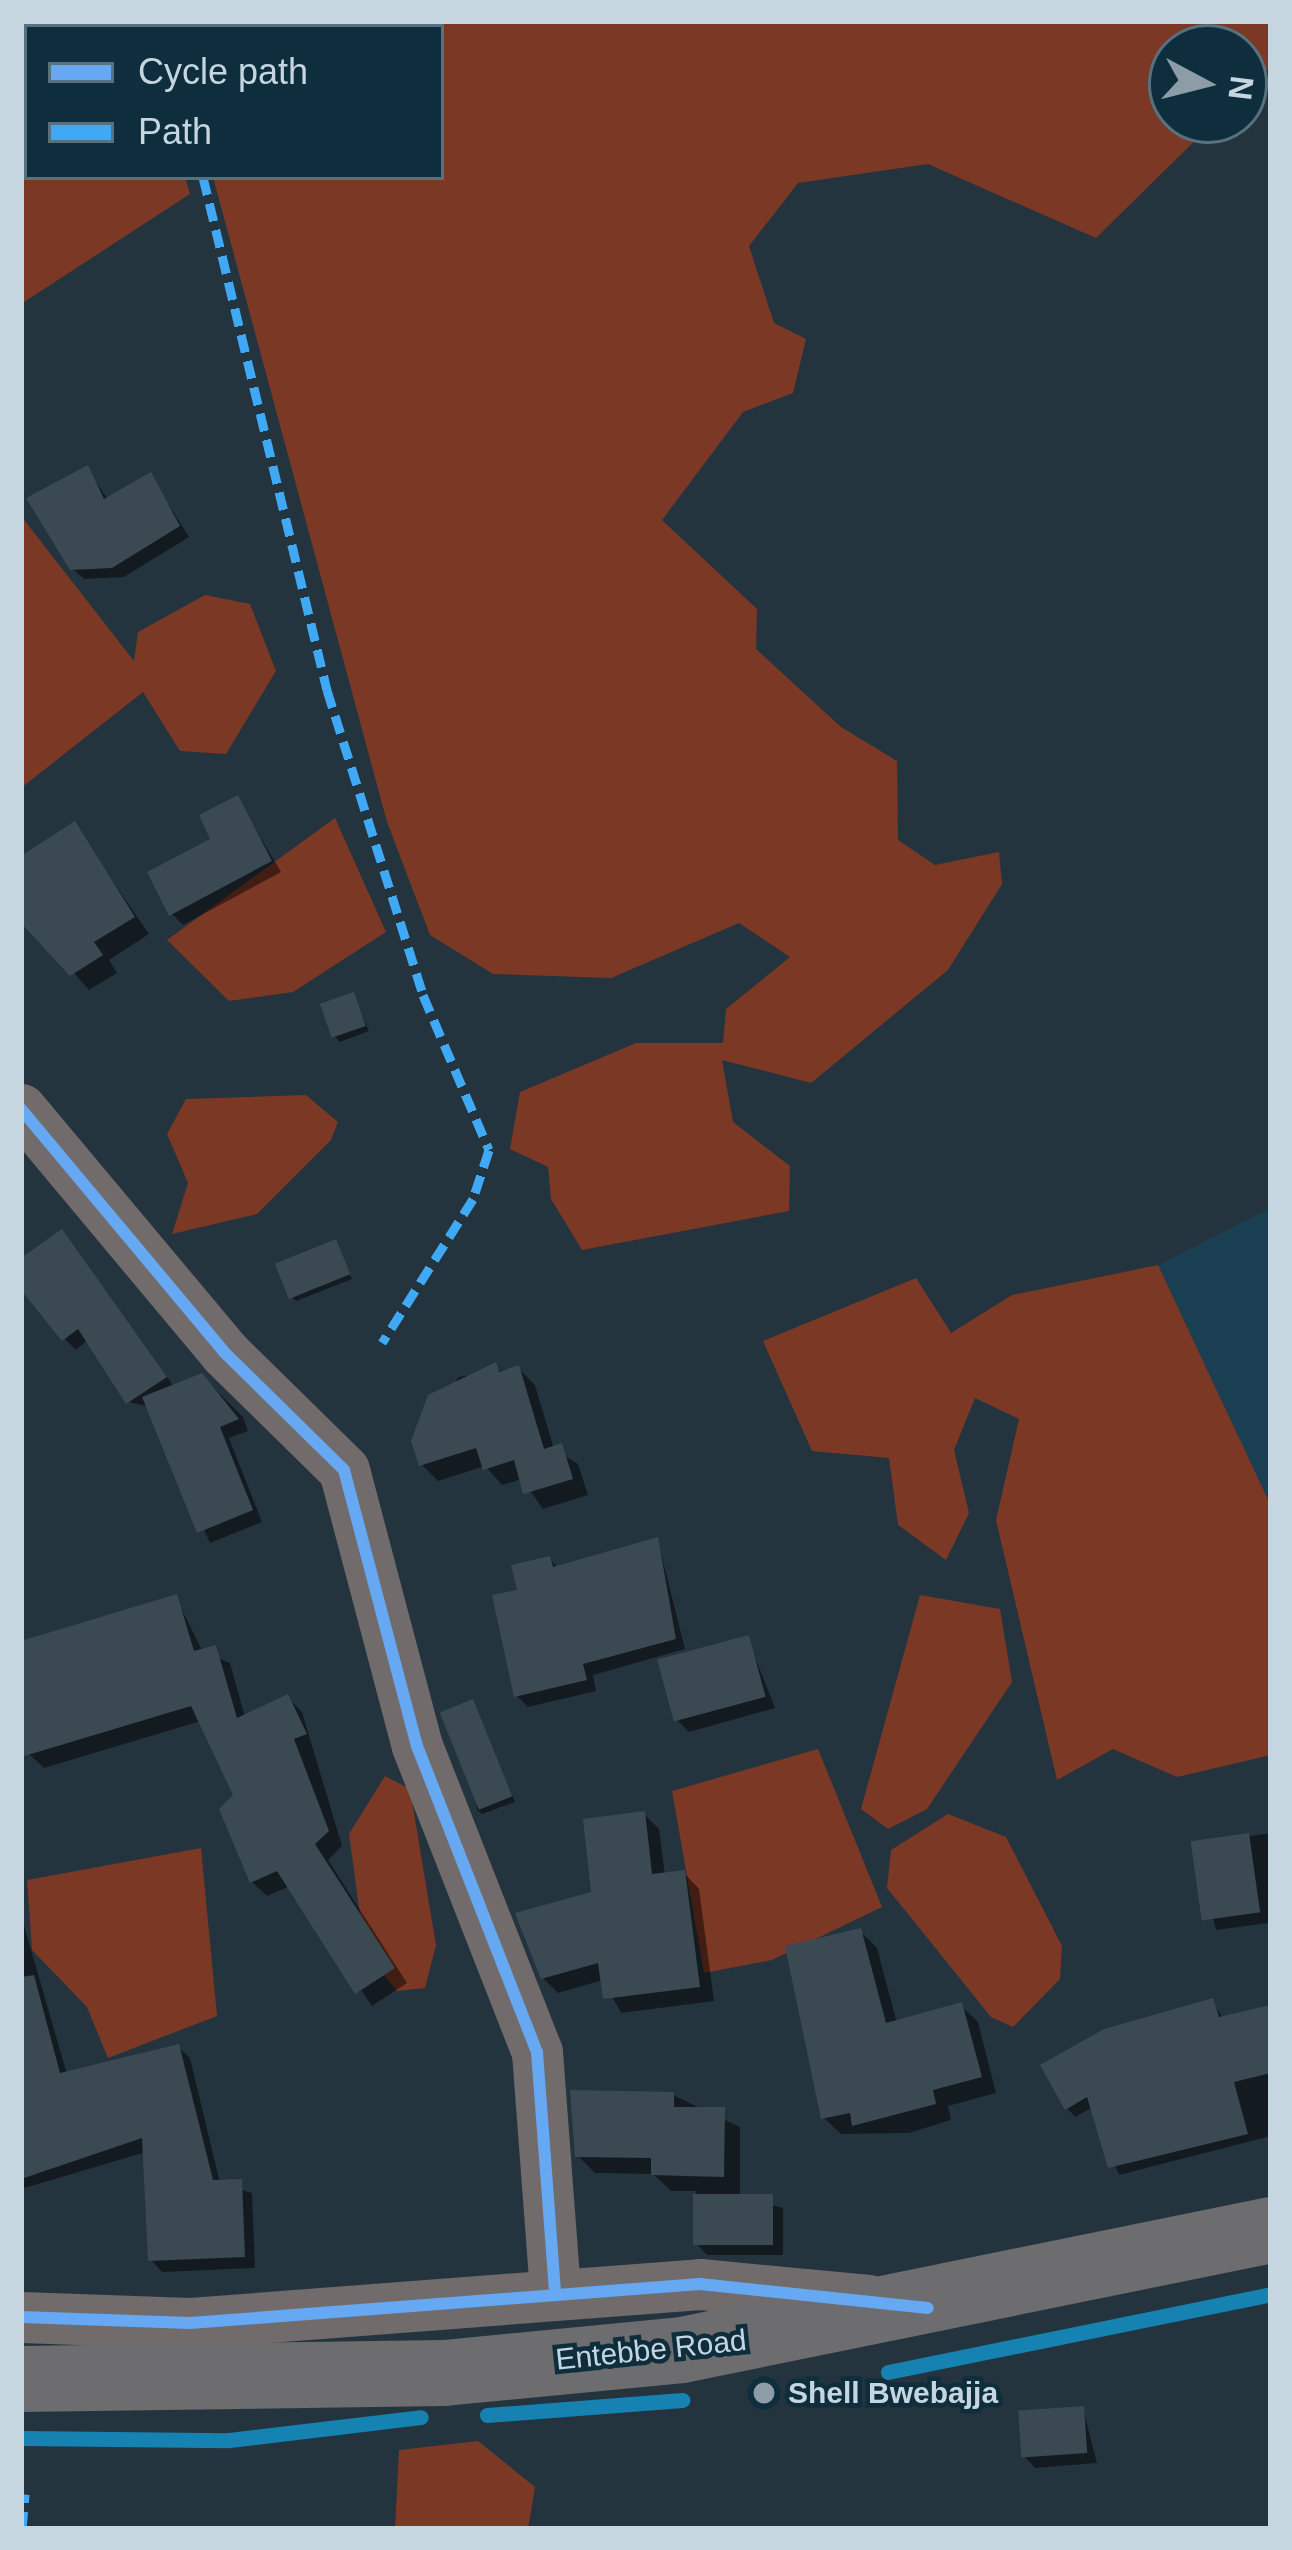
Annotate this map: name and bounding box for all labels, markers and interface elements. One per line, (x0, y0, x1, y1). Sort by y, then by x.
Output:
legend (24, 24, 444, 180)
north arrow (1148, 24, 1268, 144)
text: Cycle path (138, 51, 308, 92)
text: N (1221, 74, 1261, 102)
text: Path (138, 111, 212, 152)
street label: Entebbe Road (554, 2322, 748, 2378)
place label: Shell Bwebajja (788, 2375, 998, 2411)
marker: Shell Bwebajja (751, 2380, 777, 2406)

